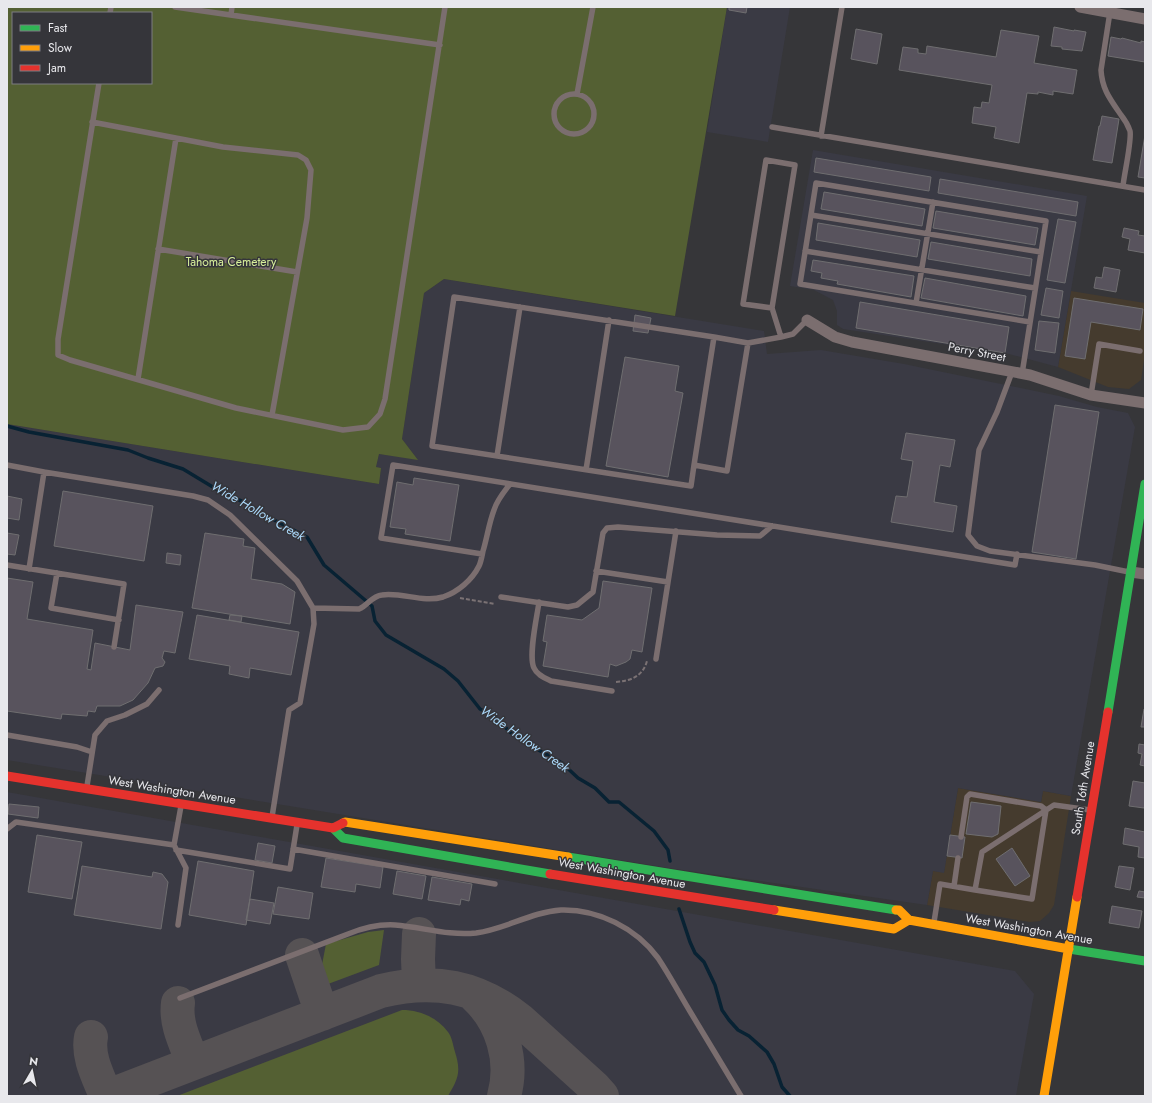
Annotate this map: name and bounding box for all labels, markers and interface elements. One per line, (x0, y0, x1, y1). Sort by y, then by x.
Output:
legend (12, 12, 152, 84)
text: Fast (48, 19, 67, 37)
text: Slow (48, 39, 73, 57)
text: Jam (46, 59, 66, 77)
park label: Tahoma Cemetery (186, 253, 277, 271)
street label: Perry Street (947, 338, 1008, 366)
water label: Wide Hollow Creek (208, 476, 309, 546)
water label: Wide Hollow Creek (476, 701, 574, 777)
street label: South 16th Avenue (1067, 740, 1099, 836)
street label: West Washington Avenue (107, 771, 237, 809)
street label: West Washington Avenue (557, 853, 687, 893)
street label: West Washington Avenue (964, 909, 1094, 949)
north arrow (12, 1051, 52, 1091)
text: N (28, 1053, 39, 1070)

